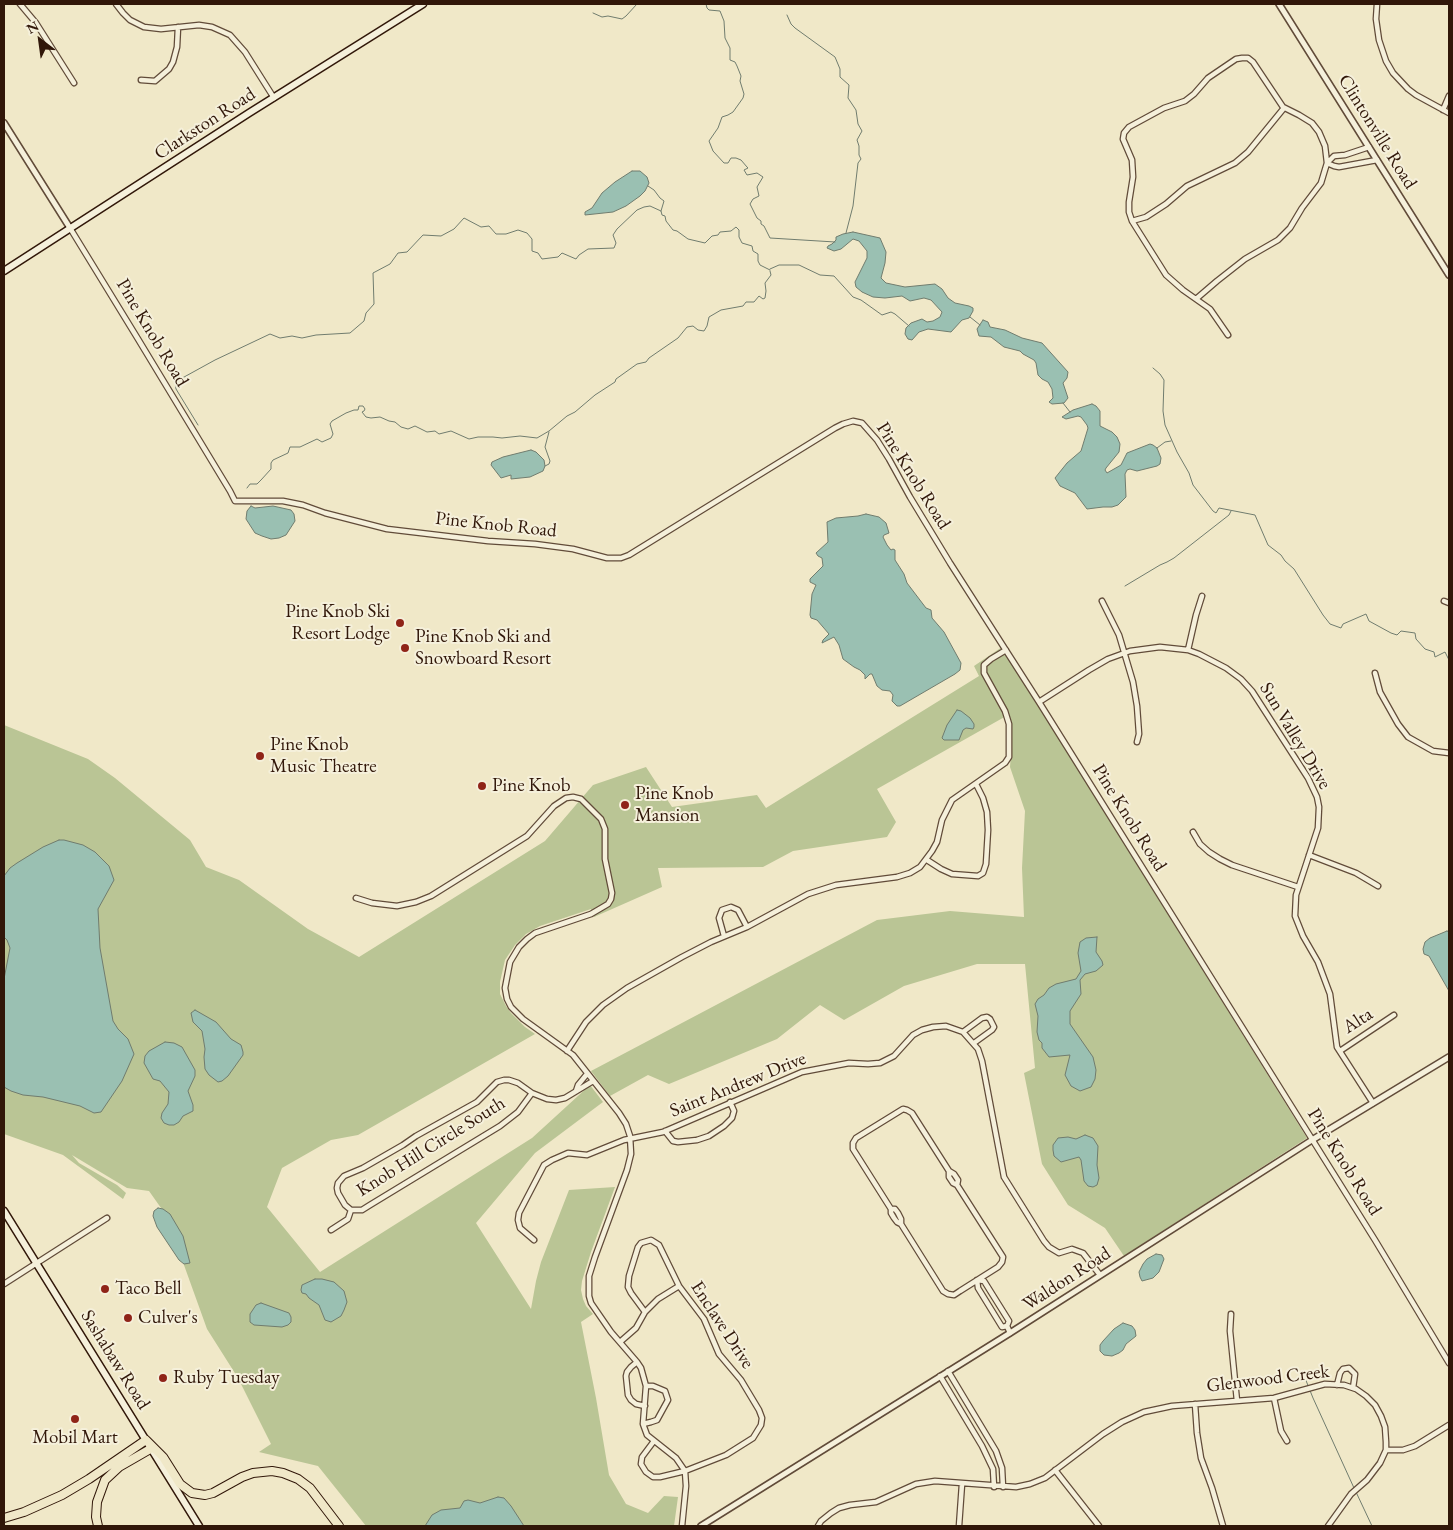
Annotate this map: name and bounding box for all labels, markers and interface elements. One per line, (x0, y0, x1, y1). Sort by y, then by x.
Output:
north arrow (15, 15, 65, 65)
text: N (23, 16, 42, 38)
street label: Clintonville Road (1333, 71, 1421, 193)
street label: Clarkston Road (150, 83, 260, 165)
street label: Pine Knob Road (111, 275, 193, 391)
street label: Pine Knob Road (871, 418, 955, 534)
street label: Pine Knob Road (434, 507, 558, 543)
place label: Pine Knob Ski Resort Lodge (285, 601, 390, 645)
marker: Pine Knob Ski Resort Lodge (394, 617, 406, 629)
place label: Pine Knob Ski and Snowboard Resort (415, 626, 551, 670)
marker: Pine Knob Ski and Snowboard Resort (399, 642, 411, 654)
street label: Sun Valley Drive (1254, 679, 1336, 793)
place label: Pine Knob Music Theatre (270, 734, 377, 778)
marker: Pine Knob Music Theatre (254, 750, 266, 762)
street label: Pine Knob Road (1087, 760, 1171, 876)
place label: Pine Knob (492, 775, 571, 797)
marker: Pine Knob (476, 780, 488, 792)
place label: Pine Knob Mansion (635, 783, 714, 827)
marker: Pine Knob Mansion (619, 799, 631, 811)
street label: Alta (1339, 1003, 1377, 1039)
street label: Saint Andrew Drive (667, 1047, 809, 1123)
street label: Knob Hill Circle South (352, 1092, 510, 1202)
street label: Pine Knob Road (1302, 1104, 1386, 1220)
street label: Waldon Road (1019, 1242, 1115, 1316)
street label: Enclave Drive (685, 1277, 759, 1373)
place label: Taco Bell (115, 1278, 182, 1300)
marker: Taco Bell (99, 1283, 111, 1295)
street label: Sashabaw Road (75, 1306, 155, 1414)
place label: Culver's (138, 1307, 198, 1329)
marker: Culver's (122, 1312, 134, 1324)
street label: Glenwood Creek (1205, 1360, 1331, 1398)
place label: Ruby Tuesday (173, 1367, 280, 1389)
marker: Ruby Tuesday (157, 1372, 169, 1384)
marker: Mobil Mart (69, 1413, 81, 1425)
place label: Mobil Mart (32, 1427, 118, 1449)

